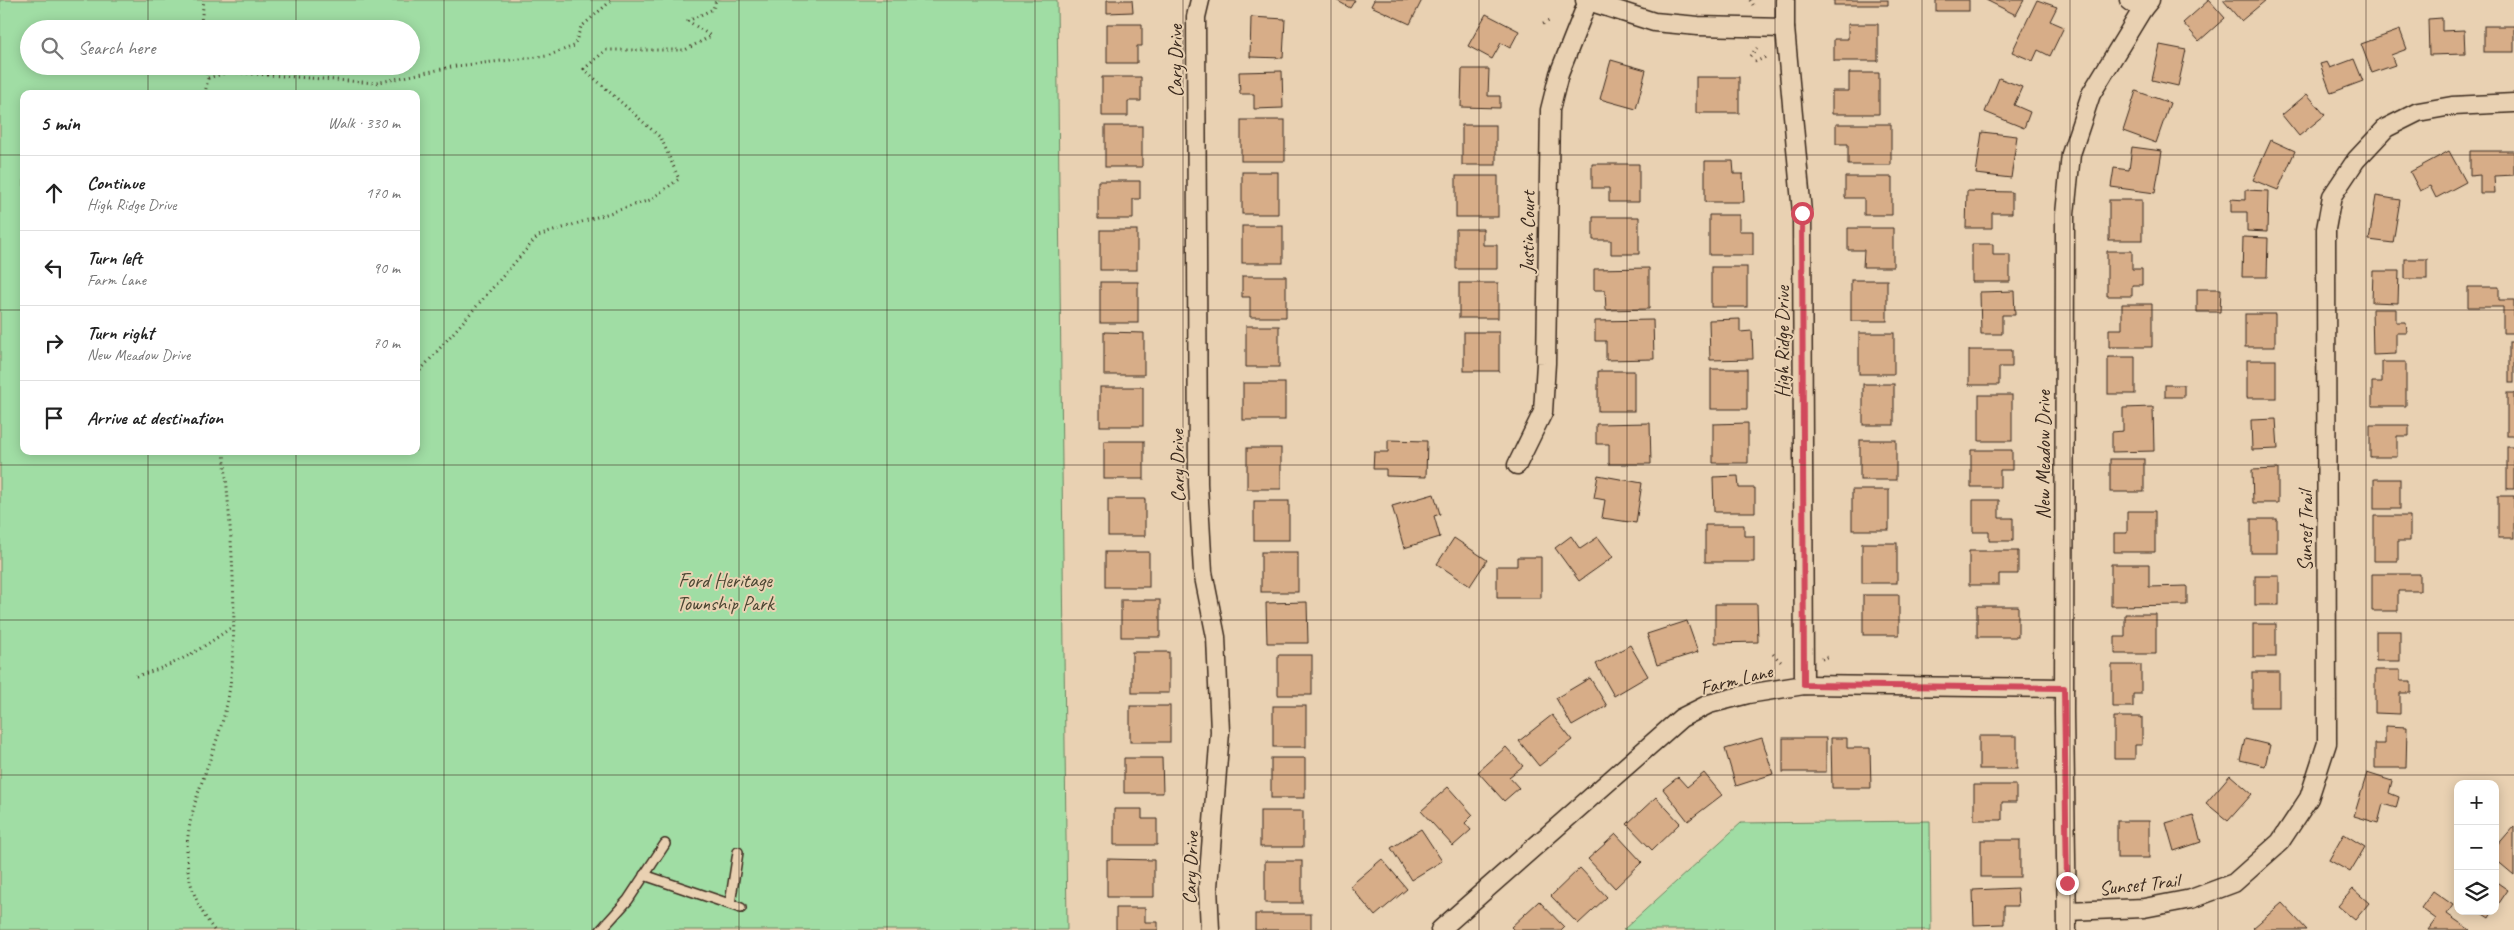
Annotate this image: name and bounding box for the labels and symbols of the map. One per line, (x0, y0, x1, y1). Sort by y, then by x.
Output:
street label: Cary Drive (1163, 23, 1188, 97)
street label: Justin Court (1514, 188, 1541, 274)
route start (1791, 202, 1814, 225)
street label: High Ridge Drive (1770, 285, 1795, 398)
street label: New Meadow Drive (2031, 389, 2056, 519)
street label: Cary Drive (1164, 428, 1191, 503)
street label: Sunset Trail (2293, 487, 2318, 571)
park label: Ford Heritage Township Park (677, 568, 775, 616)
street label: Farm Lane (1697, 658, 1776, 701)
street label: Cary Drive (1177, 830, 1204, 905)
street label: Sunset Trail (2098, 867, 2184, 901)
route end (2056, 872, 2079, 895)

